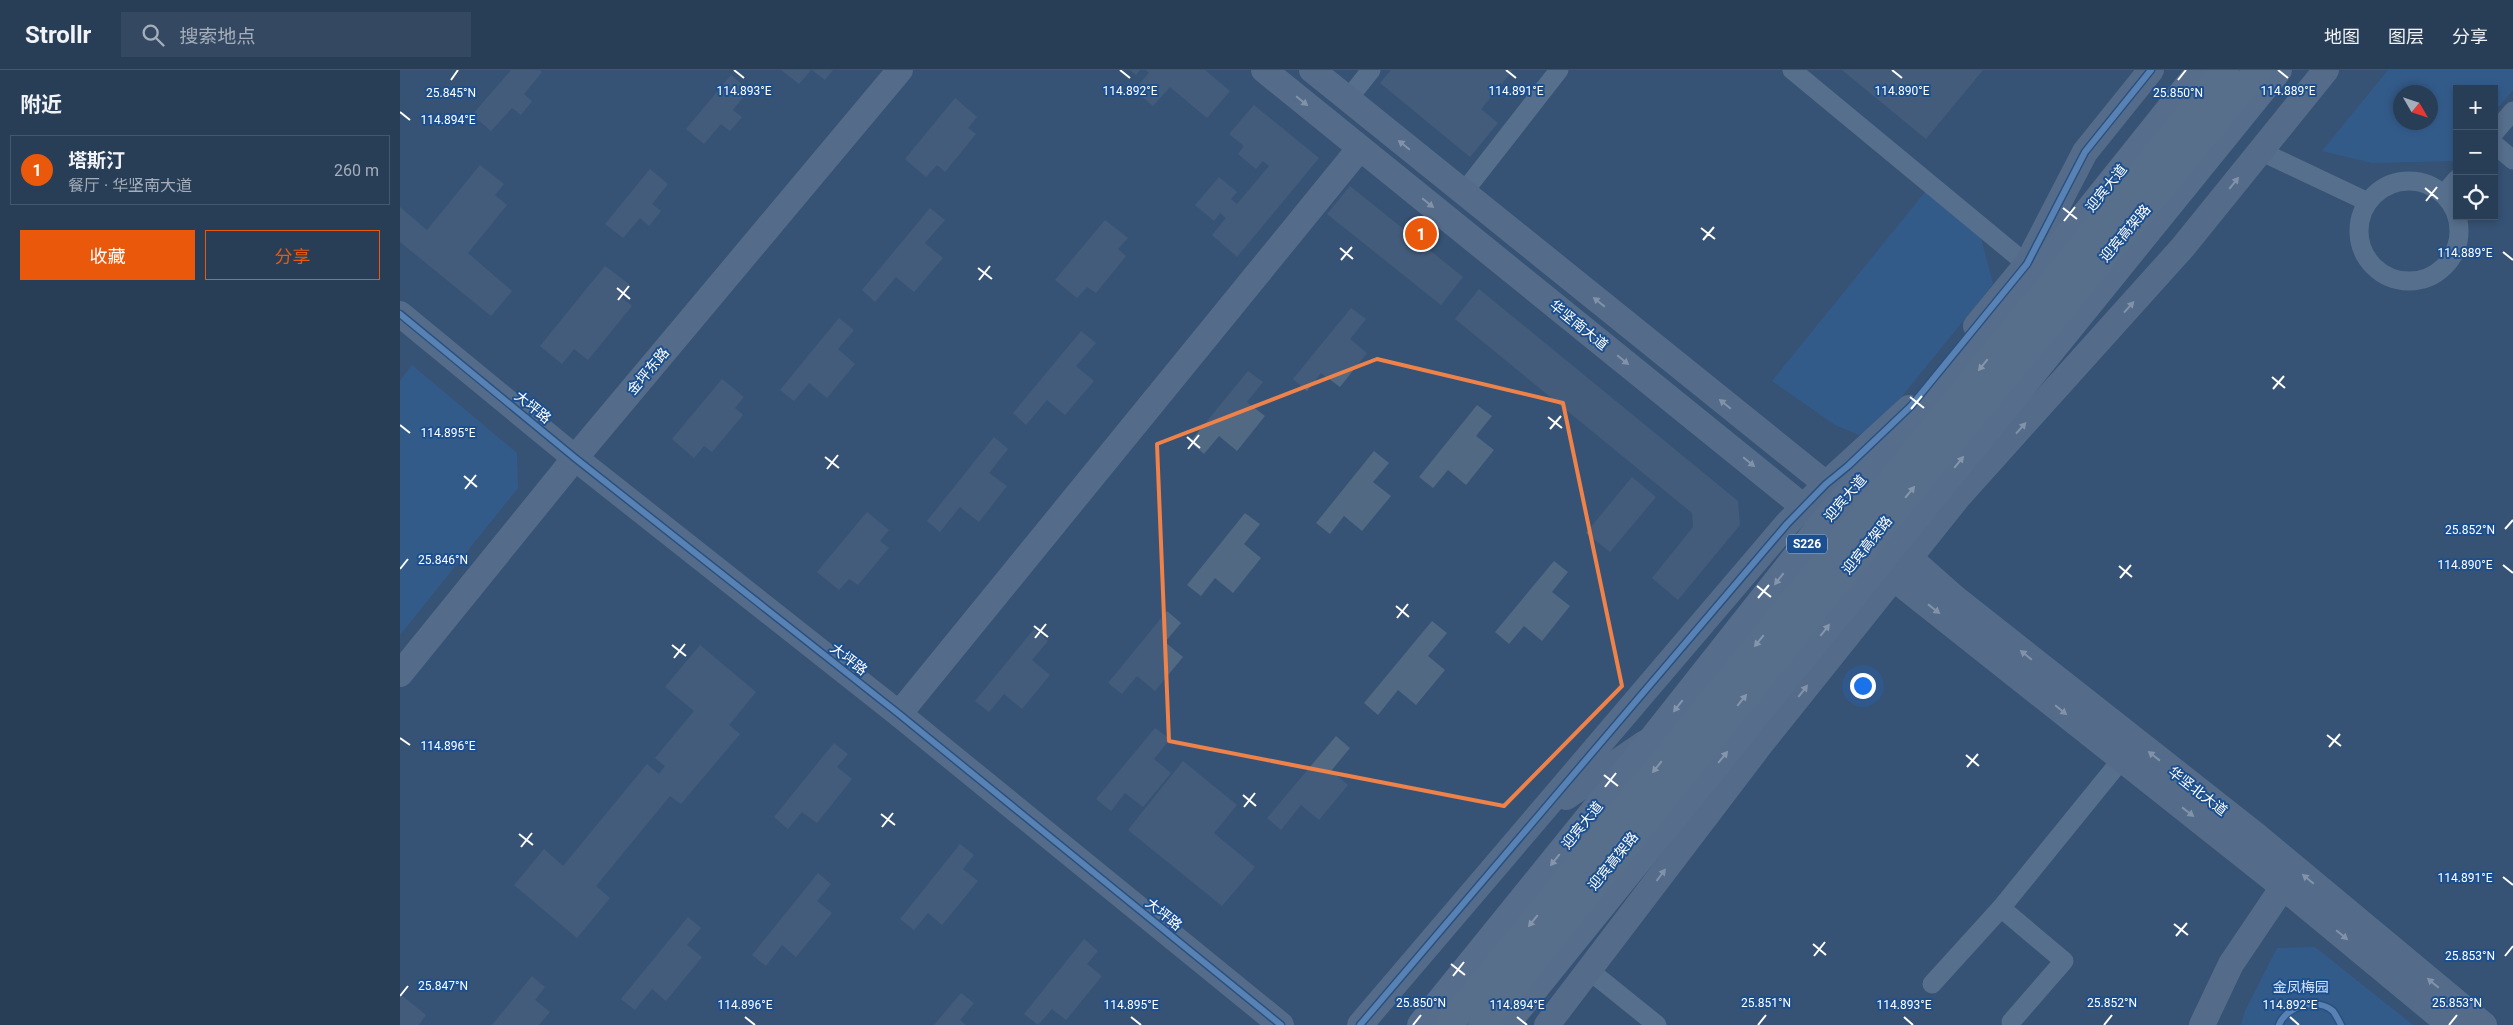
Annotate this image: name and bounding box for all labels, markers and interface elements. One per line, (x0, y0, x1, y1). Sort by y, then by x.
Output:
search box (121, 12, 471, 57)
text: Strollr (25, 21, 91, 49)
icon: search (139, 21, 167, 49)
text: 搜索地点 (179, 25, 255, 48)
text: 地图 (2324, 26, 2360, 47)
text: 图层 (2388, 26, 2424, 47)
text: 分享 (2452, 26, 2488, 47)
text: 114.893°E (717, 84, 772, 98)
text: 114.892°E (1103, 84, 1158, 98)
text: 114.891°E (1489, 84, 1544, 98)
text: 114.890°E (1875, 84, 1930, 98)
text: 114.889°E (2261, 84, 2316, 98)
north arrow (2393, 85, 2438, 130)
map controls (2453, 85, 2498, 220)
button: + (2453, 85, 2498, 130)
text: 25.845°N (426, 86, 476, 100)
text: 25.850°N (2153, 86, 2203, 100)
text: 附近 (20, 93, 62, 117)
one-way arrow (1295, 95, 1308, 106)
text: 114.894°E (421, 113, 476, 127)
button: − (2453, 130, 2498, 175)
one-way arrow (1398, 140, 1410, 151)
text: 塔斯汀 (68, 149, 125, 172)
text: 1 (32, 161, 42, 180)
text: 260 m (334, 161, 379, 180)
street label: 迎宾大道 (2082, 161, 2130, 215)
button: locate (2453, 175, 2498, 220)
text: 餐厅 · 华坚南大道 (68, 176, 192, 195)
one-way arrow (2229, 176, 2239, 190)
one-way arrow (1422, 197, 1435, 208)
street label: 迎宾高架路 (2096, 201, 2154, 265)
pin: 1 (1405, 215, 1437, 253)
button: 收藏 (20, 230, 195, 280)
button: 分享 (205, 230, 380, 280)
text: 114.889°E (2438, 246, 2493, 260)
one-way arrow (1593, 296, 1606, 307)
street label: 华坚南大道 (1547, 297, 1611, 353)
one-way arrow (2123, 301, 2135, 313)
street label: 金坪东路 (624, 344, 672, 398)
one-way arrow (1616, 355, 1629, 366)
one-way arrow (1978, 358, 1989, 371)
street label: 大坪路 (512, 388, 554, 426)
one-way arrow (1719, 398, 1732, 409)
one-way arrow (2015, 422, 2027, 434)
text: 114.895°E (421, 426, 476, 440)
one-way arrow (1953, 455, 1964, 468)
one-way arrow (1742, 457, 1755, 468)
street label: 迎宾大道 (1821, 472, 1869, 524)
one-way arrow (1904, 486, 1915, 499)
street label: 迎宾高架路 (1839, 513, 1895, 577)
text: 25.852°N (2445, 523, 2495, 537)
road number: S226 (1787, 534, 1827, 554)
text: 25.846°N (418, 553, 468, 567)
text: 114.890°E (2438, 558, 2493, 572)
one-way arrow (1774, 572, 1785, 585)
one-way arrow (1927, 603, 1940, 614)
one-way arrow (1820, 624, 1831, 637)
one-way arrow (1754, 634, 1765, 647)
street label: 大坪路 (828, 640, 870, 678)
one-way arrow (2020, 649, 2033, 660)
your location (1850, 673, 1876, 699)
one-way arrow (1798, 685, 1809, 698)
one-way arrow (1737, 694, 1748, 707)
one-way arrow (1673, 699, 1684, 712)
one-way arrow (2054, 705, 2067, 716)
text: 114.896°E (421, 739, 476, 753)
one-way arrow (1718, 750, 1729, 763)
one-way arrow (2147, 750, 2160, 761)
one-way arrow (1652, 760, 1663, 773)
street label: 华坚北大道 (2165, 763, 2231, 819)
street label: 迎宾大道 (1558, 798, 1606, 852)
one-way arrow (2181, 806, 2194, 817)
street label: 迎宾高架路 (1585, 829, 1641, 893)
one-way arrow (1549, 853, 1560, 866)
one-way arrow (1656, 868, 1666, 882)
text: 114.891°E (2438, 871, 2493, 885)
one-way arrow (2302, 873, 2314, 885)
street label: 大坪路 (1143, 895, 1185, 933)
one-way arrow (1528, 914, 1539, 927)
one-way arrow (2335, 930, 2348, 941)
text: 25.853°N (2445, 949, 2495, 963)
one-way arrow (2427, 977, 2440, 988)
text: 25.847°N (418, 979, 468, 993)
park label: 金凤梅园 (2273, 979, 2329, 995)
text: 25.850°N (1396, 996, 1446, 1010)
text: 25.851°N (1741, 996, 1791, 1010)
text: 25.852°N (2087, 996, 2137, 1010)
text: 25.853°N (2432, 996, 2482, 1010)
text: 114.896°E (718, 998, 773, 1012)
text: 114.895°E (1104, 998, 1159, 1012)
text: 114.894°E (1490, 998, 1545, 1012)
text: 114.893°E (1877, 998, 1932, 1012)
text: 114.892°E (2263, 998, 2318, 1012)

